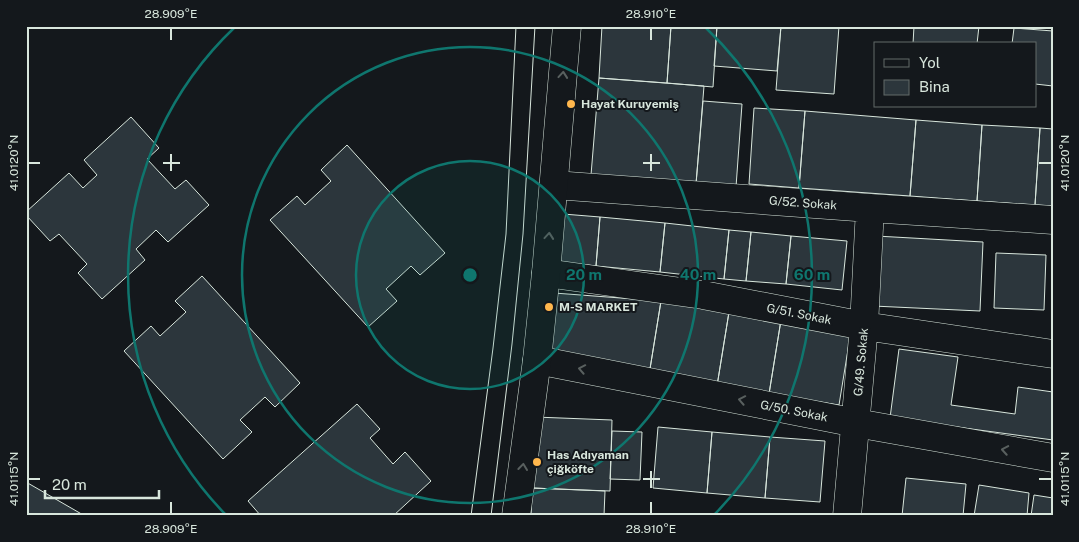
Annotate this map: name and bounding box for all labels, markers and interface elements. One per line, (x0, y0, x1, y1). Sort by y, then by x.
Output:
text: 28.909°E (145, 7, 197, 21)
text: 28.910°E (626, 7, 676, 21)
legend (874, 42, 1036, 108)
text: Yol (919, 54, 940, 71)
one-way arrow (558, 70, 569, 78)
text: Bina (919, 78, 950, 95)
place label: Hayat Kuruyemiş (581, 97, 679, 111)
marker: Hayat Kuruyemiş (565, 98, 577, 110)
text: 41.0120°N (7, 135, 21, 191)
text: 41.0120°N (1058, 135, 1072, 191)
street label: G/52. Sokak (769, 194, 838, 212)
one-way arrow (544, 232, 555, 240)
centre of rings (461, 266, 479, 284)
text: 20 m (566, 266, 602, 283)
text: 40 m (680, 266, 716, 283)
text: 60 m (794, 266, 830, 283)
place label: M-S MARKET (559, 300, 638, 314)
marker: M-S MARKET (543, 301, 555, 313)
street label: G/51. Sokak (765, 301, 833, 327)
street label: G/49. Sokak (851, 327, 871, 397)
one-way arrow (578, 364, 587, 375)
one-way arrow (737, 396, 746, 406)
street label: G/50. Sokak (759, 398, 829, 424)
one-way arrow (1000, 445, 1009, 455)
place label: Has Adıyaman çiğköfte (547, 448, 629, 476)
text: 41.0115°N (7, 452, 21, 506)
text: 41.0115°N (1058, 452, 1072, 506)
marker: Has Adıyaman çiğköfte (531, 456, 543, 468)
one-way arrow (517, 463, 527, 472)
scale bar (45, 467, 159, 499)
text: 20 m (52, 476, 87, 493)
text: 28.909°E (145, 522, 197, 536)
text: 28.910°E (626, 522, 676, 536)

